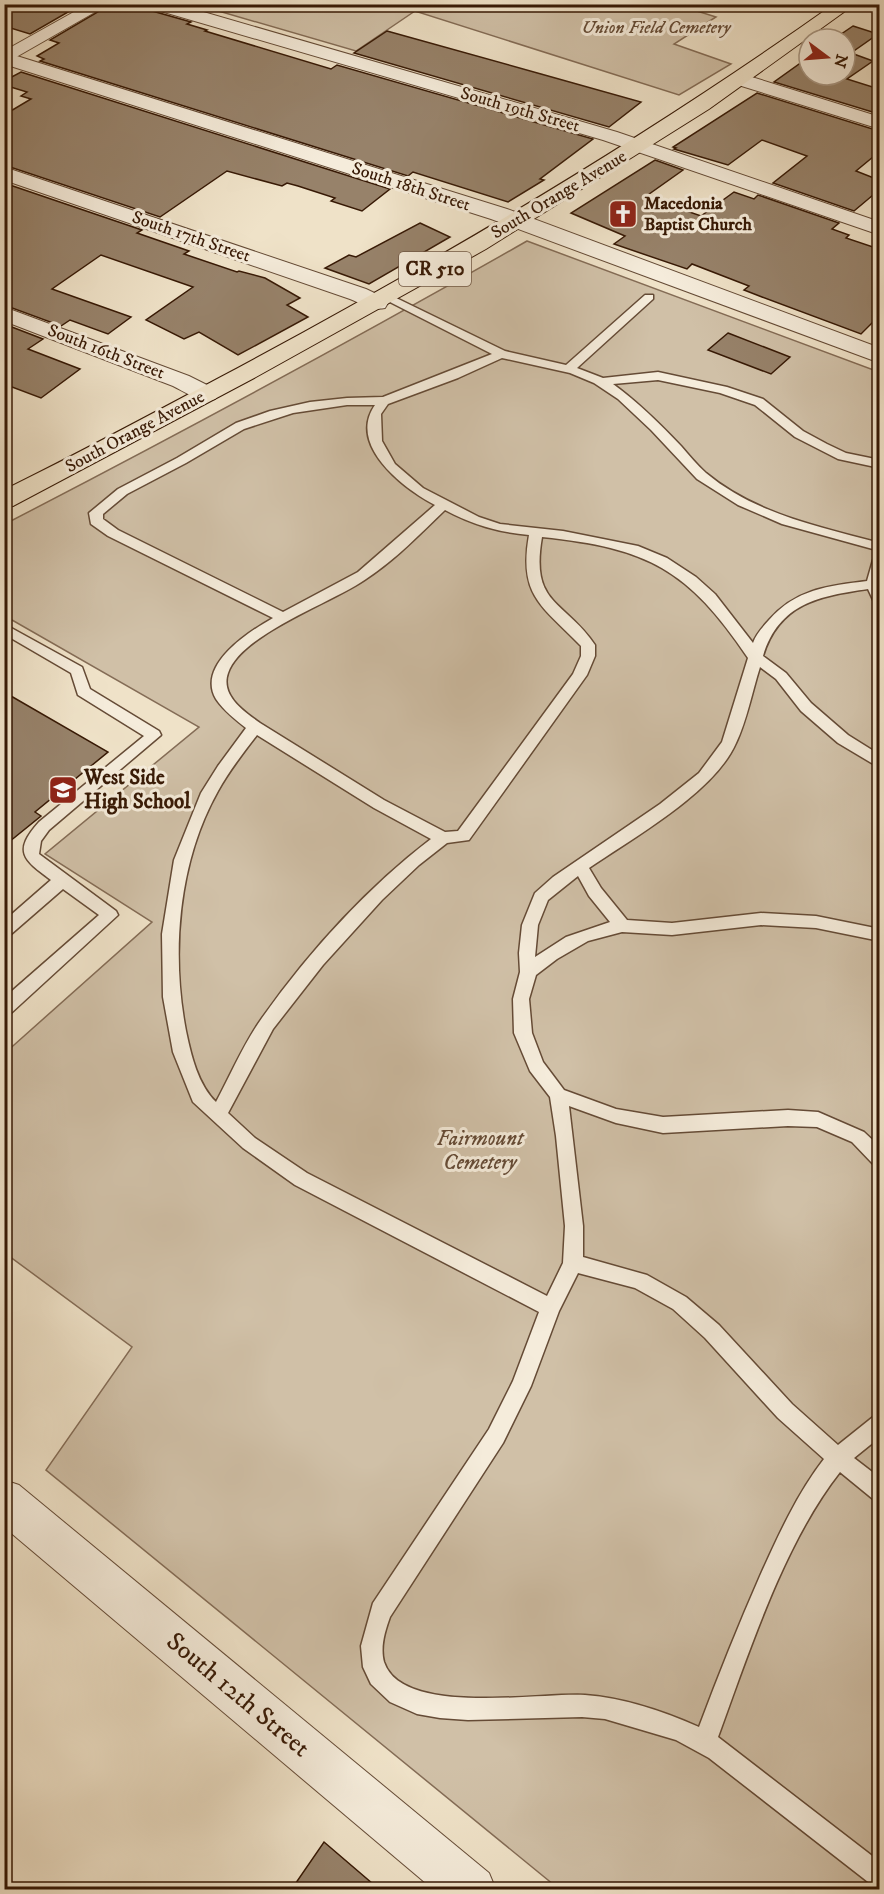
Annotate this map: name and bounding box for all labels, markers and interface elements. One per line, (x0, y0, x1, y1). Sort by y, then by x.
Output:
park label: Union Field Cemetery (582, 17, 731, 39)
north arrow (797, 27, 857, 87)
text: N (829, 52, 852, 70)
street label: South 19th Street (458, 82, 582, 138)
street label: South Orange Avenue (487, 146, 631, 244)
street label: South 18th Street (349, 158, 473, 217)
place label: Macedonia Baptist Church (644, 193, 752, 236)
church icon: Macedonia Baptist Church (607, 198, 639, 230)
street label: South 17th Street (129, 206, 253, 268)
road number: CR 510 (399, 252, 471, 286)
street label: South 16th Street (44, 320, 168, 384)
street label: South Orange Avenue (62, 386, 208, 478)
place label: West Side High School (83, 765, 191, 815)
school or university icon: West Side High School (47, 774, 79, 806)
park label: Fairmount Cemetery (437, 1126, 525, 1176)
street label: South 12th Street (159, 1625, 317, 1765)

